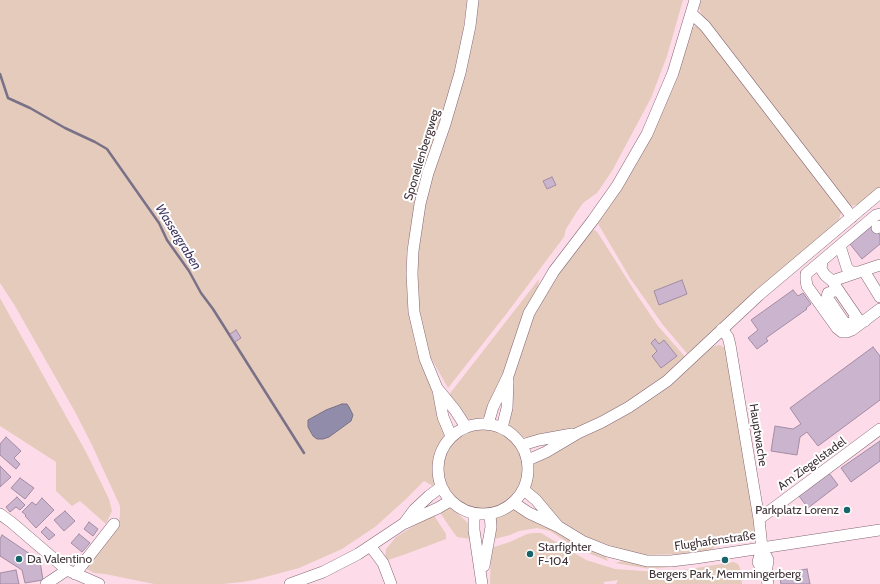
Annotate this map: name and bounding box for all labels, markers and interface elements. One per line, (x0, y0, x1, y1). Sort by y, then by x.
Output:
street label: Sponellenbergweg (401, 108, 443, 202)
water label: Wassergraben (152, 201, 204, 273)
street label: Hauptwache (746, 402, 770, 468)
street label: Am Ziegelstadel (775, 434, 849, 494)
place label: Parkplatz Lorenz (755, 503, 839, 517)
marker: Parkplatz Lorenz (842, 505, 852, 515)
street label: Flughafenstraße (674, 528, 756, 554)
place label: Starfighter F-104 (538, 540, 591, 568)
marker: Starfighter F-104 (525, 549, 535, 559)
place label: Da Valentino (27, 552, 92, 566)
marker: Da Valentino (14, 554, 24, 564)
marker: Bergers Park, Memmingerberg (720, 555, 730, 565)
place label: Bergers Park, Memmingerberg (649, 567, 801, 581)

